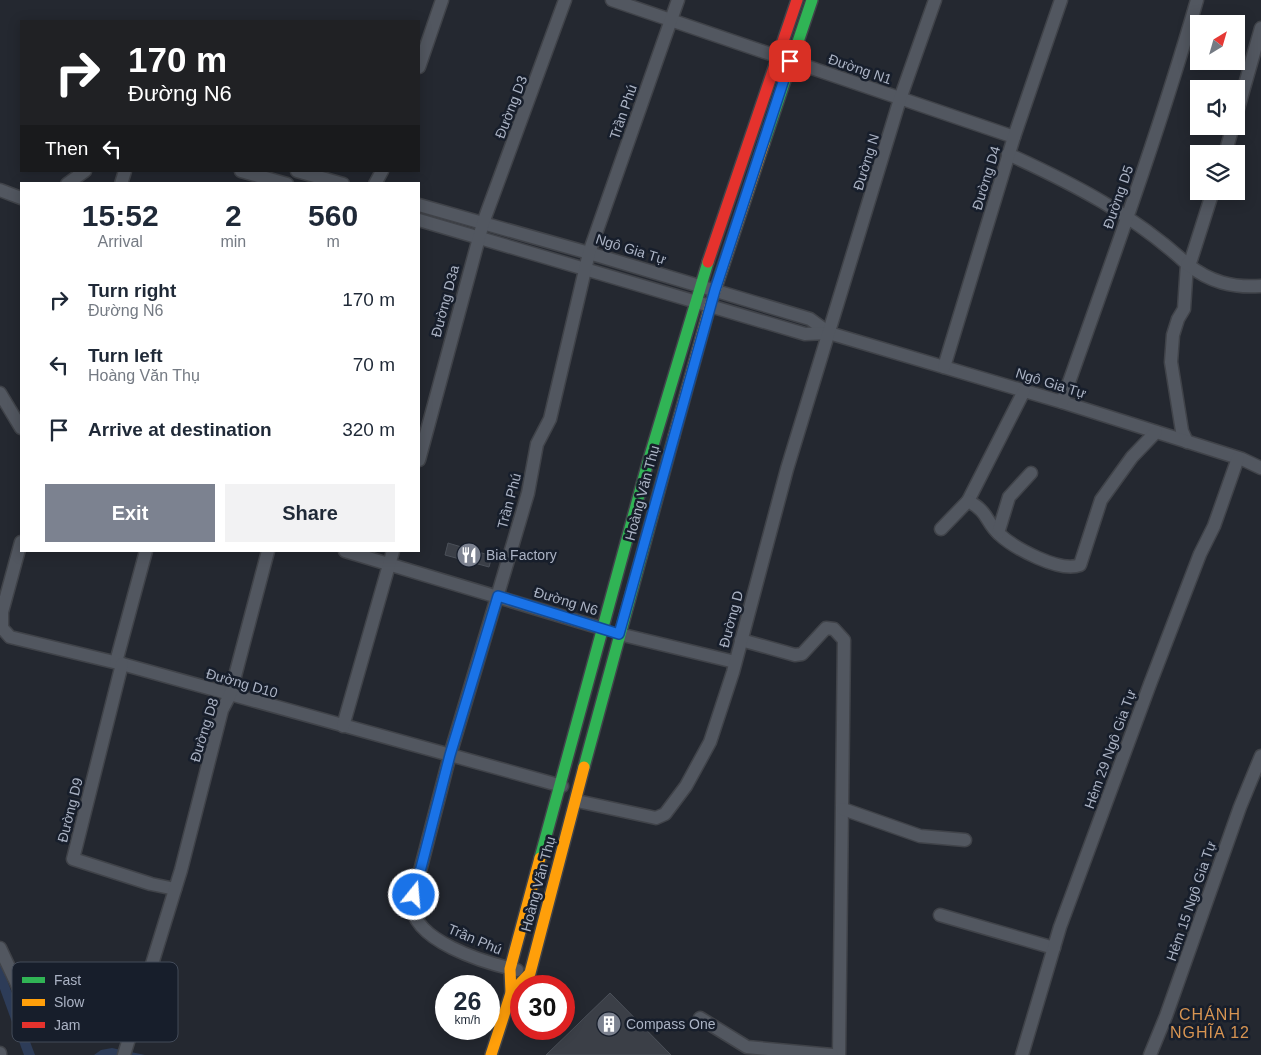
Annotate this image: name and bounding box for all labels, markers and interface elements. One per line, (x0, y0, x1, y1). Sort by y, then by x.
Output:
north arrow (1190, 15, 1245, 70)
map controls (1190, 15, 1245, 200)
icon: right (45, 40, 110, 105)
text: 170 m (128, 40, 227, 79)
pin (769, 40, 811, 82)
icon: arrive (776, 47, 804, 75)
street label: Đường N1 (826, 51, 894, 87)
street label: Đường D3 (492, 73, 530, 141)
button: sound (1190, 80, 1245, 135)
text: Đường N6 (128, 81, 232, 106)
street label: Trần Phú (606, 82, 640, 142)
street label: Đường N (850, 132, 882, 192)
icon: left (98, 135, 126, 163)
text: Then (45, 138, 88, 159)
street label: Đường D4 (969, 144, 1003, 212)
button: layers (1190, 145, 1245, 200)
street label: Đường D5 (1100, 163, 1136, 231)
text: 15:52 (82, 199, 159, 232)
text: 2 (225, 199, 242, 232)
text: 560 (308, 199, 358, 232)
street label: Ngô Gia Tự (594, 231, 668, 267)
text: Arrival (98, 233, 143, 250)
text: min (220, 233, 246, 250)
text: m (326, 233, 340, 250)
street label: Đường D3a (428, 263, 462, 339)
text: Turn right (88, 280, 176, 301)
icon: right (45, 286, 73, 314)
text: 170 m (342, 289, 395, 310)
text: Đường N6 (88, 302, 163, 319)
text: Turn left (88, 345, 163, 366)
icon: left (45, 351, 73, 379)
text: 70 m (353, 354, 395, 375)
street label: Ngô Gia Tự (1014, 365, 1088, 401)
text: Hoàng Văn Thụ (88, 367, 200, 384)
icon: arrive (45, 416, 73, 444)
text: Arrive at destination (88, 419, 272, 440)
text: 320 m (342, 419, 395, 440)
street label: Hoàng Văn Thụ (622, 444, 662, 542)
street label: Trần Phú (494, 471, 524, 531)
button: Exit (45, 484, 215, 542)
button: Share (225, 484, 395, 542)
restaurant icon: Bia Factory (456, 542, 482, 568)
place label: Bia Factory (486, 547, 557, 563)
street label: Đường N6 (532, 584, 600, 618)
street label: Đường D (716, 589, 746, 649)
street label: Đường D10 (204, 665, 280, 701)
street label: Hẻm 29 Ngô Gia Tự (1081, 687, 1139, 811)
street label: Đường D8 (187, 696, 221, 764)
street label: Đường D9 (54, 776, 86, 844)
street label: Hoàng Văn Thụ (518, 835, 558, 933)
street label: Hẻm 15 Ngô Gia Tự (1163, 839, 1219, 963)
position arrow (387, 868, 439, 920)
street label: Trần Phú (446, 920, 504, 958)
legend (12, 962, 178, 1042)
text: Fast (54, 972, 81, 988)
speed limit sign: 30 (510, 975, 575, 1040)
text: 26 (454, 987, 481, 1015)
text: Slow (54, 994, 85, 1010)
district label: CHÁNH NGHĨA 12 (1170, 1005, 1250, 1041)
building icon: Compass One (596, 1011, 622, 1037)
text: km/h (454, 1013, 481, 1027)
place label: Compass One (626, 1016, 716, 1032)
text: Jam (54, 1017, 80, 1033)

